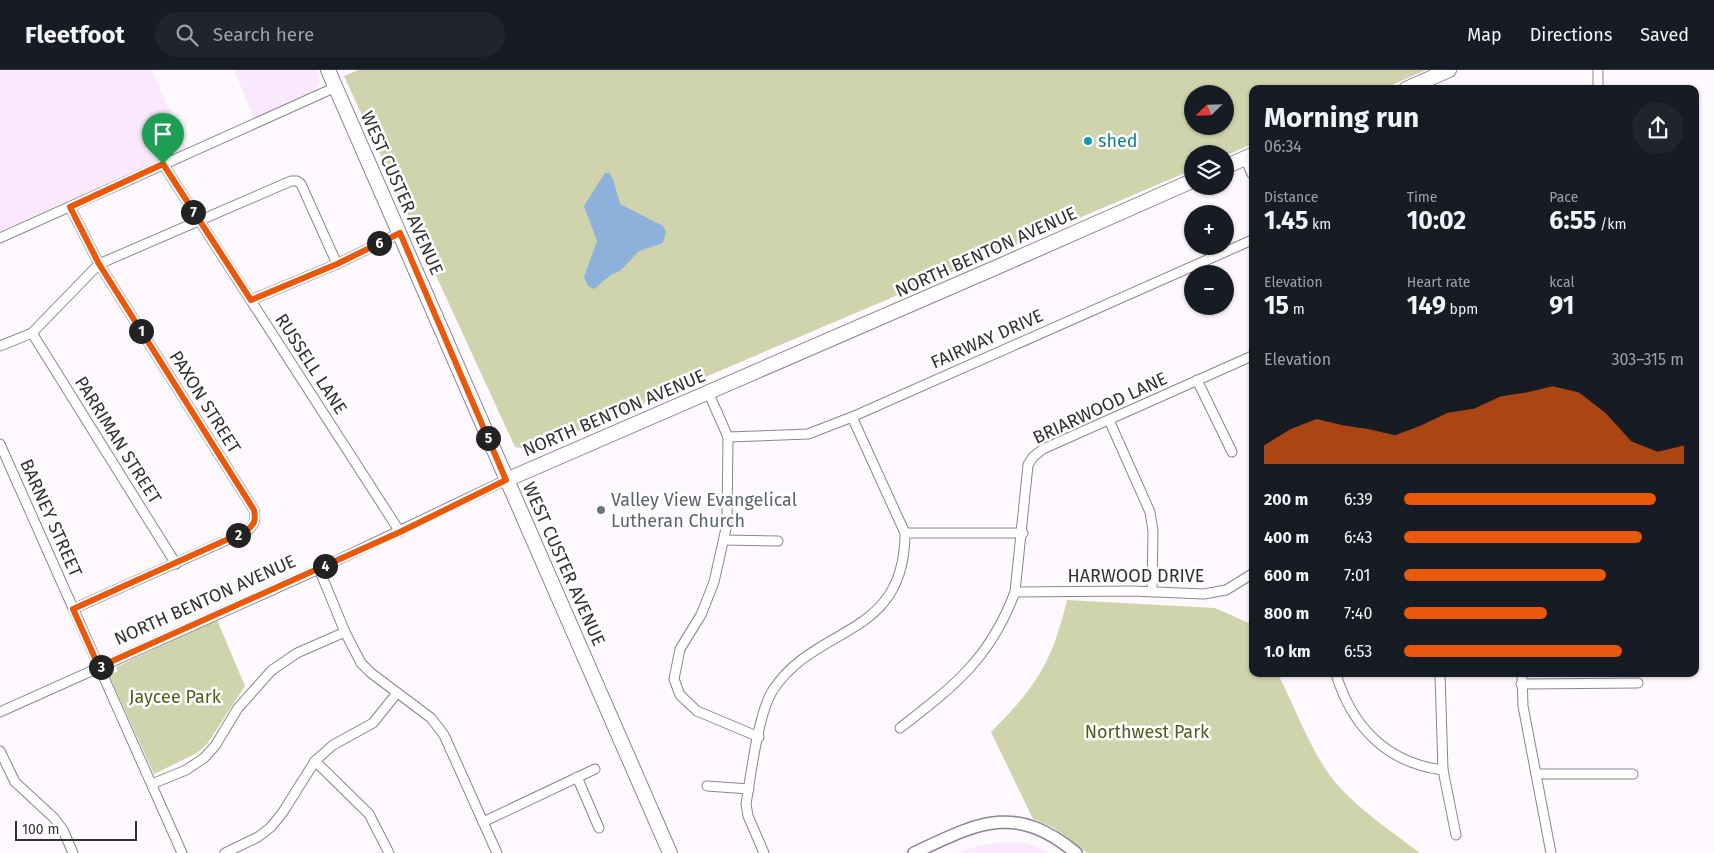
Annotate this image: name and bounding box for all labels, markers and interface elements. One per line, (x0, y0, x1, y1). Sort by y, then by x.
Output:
search box (155, 12, 505, 57)
text: Fleetfoot (25, 21, 125, 49)
icon: search (173, 21, 201, 49)
text: Search here (213, 23, 314, 46)
text: Map (1467, 24, 1502, 46)
text: Directions (1530, 24, 1612, 46)
text: Saved (1640, 24, 1689, 46)
north arrow (1184, 85, 1234, 135)
map controls (1184, 85, 1234, 315)
text: Morning run (1264, 101, 1419, 134)
button: share (1632, 102, 1684, 154)
street label: WEST CUSTER AVENUE (356, 108, 448, 278)
pin (142, 113, 184, 164)
icon: arrive (149, 120, 177, 148)
place label: shed (1098, 130, 1138, 152)
marker: shed (1082, 135, 1094, 147)
text: 06:34 (1264, 137, 1302, 156)
button: layers (1184, 145, 1234, 195)
text: Distance (1264, 189, 1318, 206)
text: Time (1407, 189, 1437, 206)
text: Pace (1549, 189, 1578, 206)
pin: 7 (180, 200, 206, 224)
street label: NORTH BENTON AVENUE (892, 202, 1080, 302)
text: 7 (190, 204, 197, 221)
button: + (1184, 205, 1234, 255)
text: 1.45 (1264, 206, 1308, 236)
text: 10:02 (1407, 206, 1466, 236)
text: 6:55 (1549, 206, 1596, 236)
text: km (1308, 216, 1331, 233)
text: /km (1596, 216, 1626, 233)
pin: 6 (366, 230, 392, 256)
text: 6 (376, 235, 383, 252)
button: − (1184, 265, 1234, 315)
text: Elevation (1264, 274, 1323, 291)
text: Heart rate (1407, 274, 1470, 291)
text: kcal (1549, 274, 1575, 291)
text: 15 (1264, 291, 1289, 321)
text: 149 (1407, 291, 1446, 321)
text: 91 (1549, 291, 1574, 321)
text: m (1289, 301, 1305, 318)
text: bpm (1446, 301, 1478, 318)
street label: FAIRWAY DRIVE (927, 304, 1047, 374)
street label: RUSSELL LANE (270, 310, 352, 418)
pin: 1 (128, 318, 154, 344)
text: 1 (138, 323, 145, 340)
street label: PAXON STREET (165, 347, 246, 458)
text: Elevation (1264, 350, 1331, 369)
text: 303–315 m (1611, 350, 1684, 369)
street label: NORTH BENTON AVENUE (519, 365, 709, 461)
street label: BRIARWOOD LANE (1029, 367, 1171, 449)
street label: PARRIMAN STREET (70, 372, 166, 508)
pin: 5 (476, 426, 500, 450)
text: 5 (485, 430, 492, 447)
street label: BARNEY STREET (15, 456, 87, 581)
street label: WEST CUSTER AVENUE (518, 479, 610, 649)
place label: Valley View Evangelical Lutheran Church (611, 489, 797, 532)
text: 200 m (1264, 490, 1308, 509)
text: 6:39 (1344, 490, 1373, 509)
marker: Valley View Evangelical Lutheran Church (595, 504, 607, 516)
pin: 2 (226, 522, 250, 548)
text: 2 (235, 527, 242, 544)
text: 400 m (1264, 528, 1309, 547)
text: 6:43 (1344, 528, 1373, 547)
street label: NORTH BENTON AVENUE (111, 550, 299, 650)
pin: 4 (312, 554, 338, 578)
text: 4 (322, 558, 329, 575)
street label: HARWOOD DRIVE (1067, 565, 1205, 587)
text: 600 m (1264, 566, 1309, 585)
text: 7:01 (1344, 566, 1370, 585)
text: 800 m (1264, 604, 1309, 623)
text: 7:40 (1344, 604, 1372, 623)
text: 1.0 km (1264, 642, 1311, 661)
text: 6:53 (1344, 642, 1372, 661)
pin: 3 (88, 654, 114, 680)
text: 3 (98, 659, 105, 676)
park label: Jaycee Park (129, 686, 222, 708)
park label: Northwest Park (1085, 721, 1210, 743)
scale bar (15, 818, 138, 841)
text: 100 m (22, 821, 59, 838)

